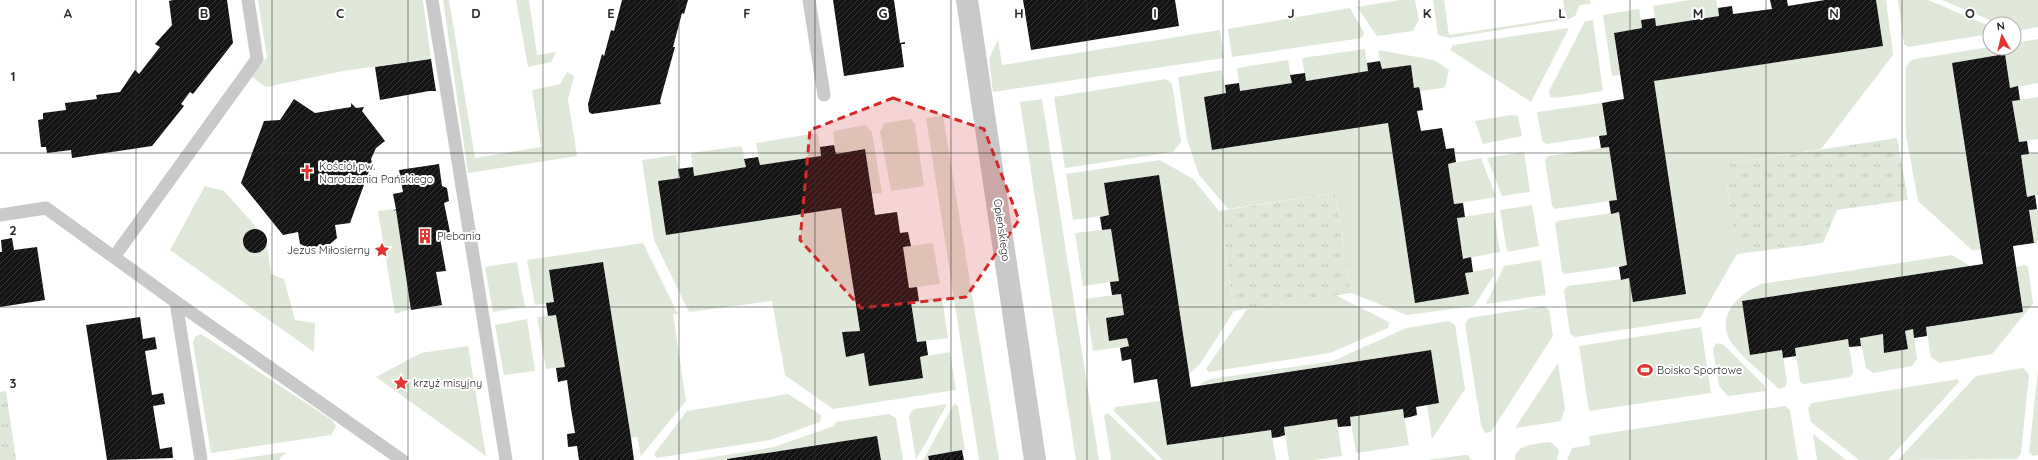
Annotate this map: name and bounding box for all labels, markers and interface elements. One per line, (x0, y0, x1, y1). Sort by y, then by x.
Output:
text: A (64, 5, 73, 21)
text: B (200, 5, 208, 21)
text: C (336, 5, 344, 21)
text: D (471, 5, 481, 21)
text: E (607, 5, 615, 21)
text: F (743, 5, 751, 21)
text: G (878, 5, 888, 21)
text: H (1014, 5, 1024, 21)
text: I (1153, 5, 1157, 21)
text: J (1287, 5, 1295, 21)
text: K (1423, 5, 1432, 21)
text: L (1558, 5, 1566, 21)
text: M (1693, 5, 1703, 21)
text: N (1829, 5, 1839, 21)
text: O (1965, 5, 1975, 21)
north arrow (1982, 16, 2022, 56)
text: N (1996, 19, 2006, 34)
text: 1 (10, 68, 16, 84)
place label: Kościół pw. Narodzenia Pańskiego (319, 159, 433, 186)
church icon: Kościół pw. Narodzenia Pańskiego (298, 163, 316, 181)
street label: Opieńskiego (991, 198, 1013, 262)
text: 2 (9, 222, 17, 238)
building icon: Plebania (416, 227, 434, 245)
place label: Plebania (437, 229, 481, 243)
place icon: Jezus Miłosierny (373, 241, 391, 259)
place label: Jezus Miłosierny (287, 243, 370, 257)
sports icon: Boisko Sportowe (1636, 361, 1654, 379)
place label: Boisko Sportowe (1657, 363, 1742, 377)
place icon: krzyż misyjny (392, 374, 410, 392)
text: 3 (10, 375, 17, 391)
place label: krzyż misyjny (413, 376, 482, 390)

